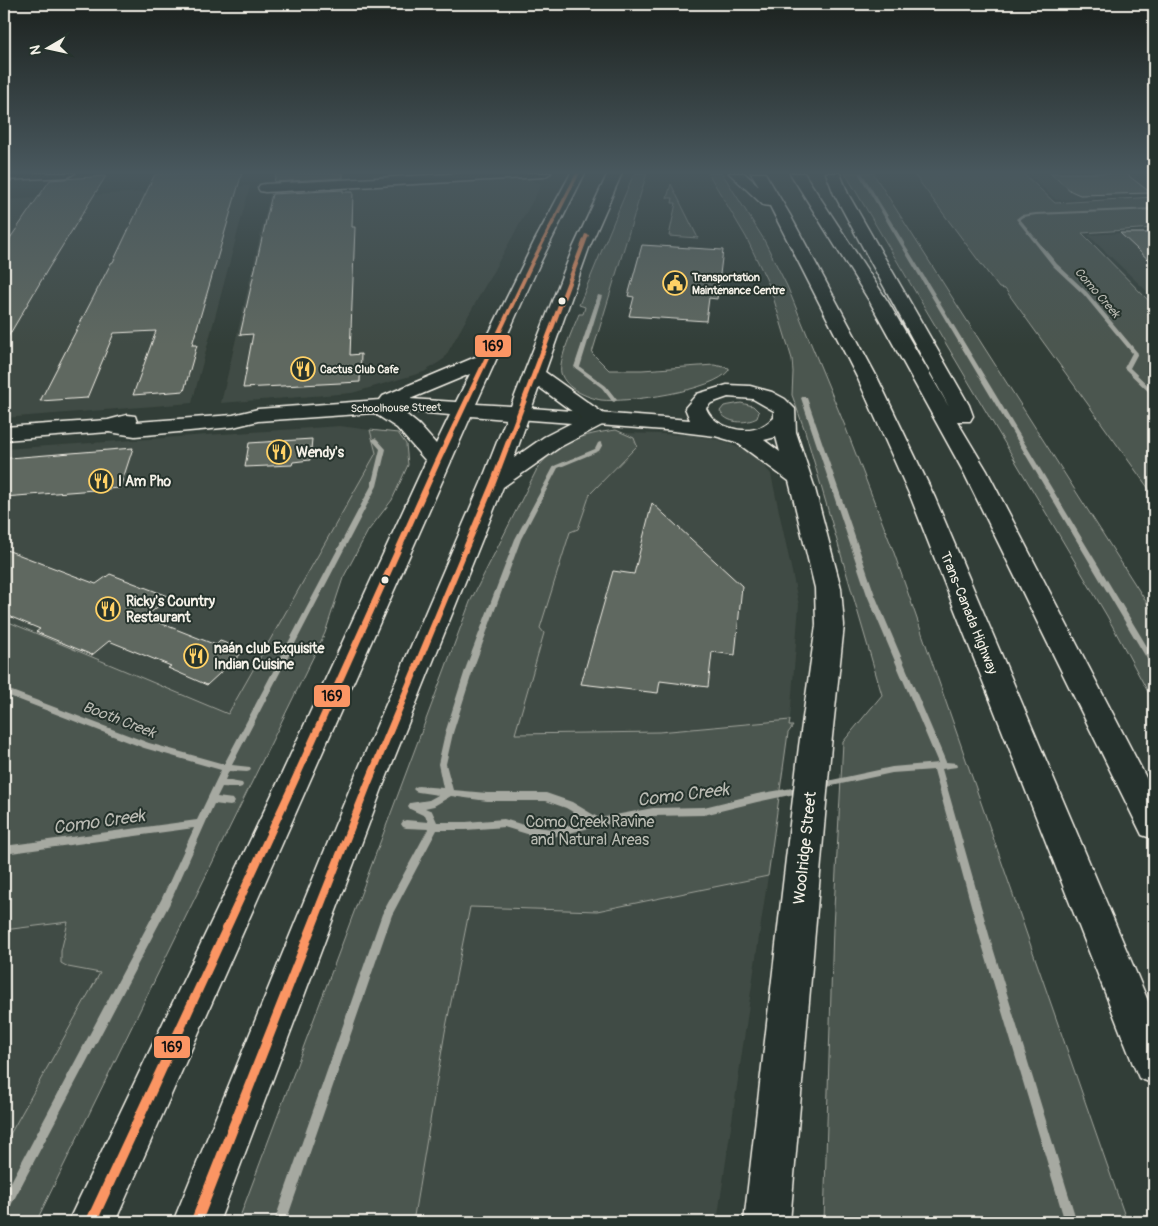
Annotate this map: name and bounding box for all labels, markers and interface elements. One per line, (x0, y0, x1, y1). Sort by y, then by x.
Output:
north arrow (22, 22, 72, 72)
text: N (27, 44, 45, 56)
water label: Como Creek (1071, 265, 1123, 322)
public building icon: Transportation Maintenance Centre (662, 270, 688, 296)
place label: Transportation Maintenance Centre (691, 271, 786, 297)
unlabelled marker (557, 296, 567, 306)
line badge: 169 (474, 334, 512, 358)
text: 169 (483, 338, 503, 355)
restaurant icon: Cactus Club Cafe (290, 356, 316, 382)
place label: Cactus Club Cafe (320, 363, 399, 376)
street label: Schoolhouse Street (351, 401, 442, 415)
restaurant icon: Wendy's (266, 439, 292, 465)
place label: Wendy's (296, 444, 345, 461)
restaurant icon: I Am Pho (88, 468, 114, 494)
place label: I Am Pho (118, 473, 172, 490)
street label: Trans-Canada Highway (937, 549, 1001, 677)
unlabelled marker (380, 575, 390, 585)
place label: Ricky's Country Restaurant (126, 593, 215, 626)
restaurant icon: Ricky's Country Restaurant (95, 596, 121, 622)
place label: naán club Exquisite Indian Cuisine (214, 640, 325, 673)
restaurant icon: naán club Exquisite Indian Cuisine (183, 643, 209, 669)
line badge: 169 (313, 684, 351, 708)
text: 169 (322, 688, 342, 705)
water label: Booth Creek (80, 697, 160, 743)
water label: Como Creek (636, 778, 732, 812)
street label: Woolridge Street (789, 790, 821, 906)
water label: Como Creek (52, 804, 148, 840)
park label: Como Creek Ravine and Natural Areas (526, 812, 655, 850)
line badge: 169 (153, 1035, 191, 1059)
text: 169 (162, 1039, 182, 1056)

